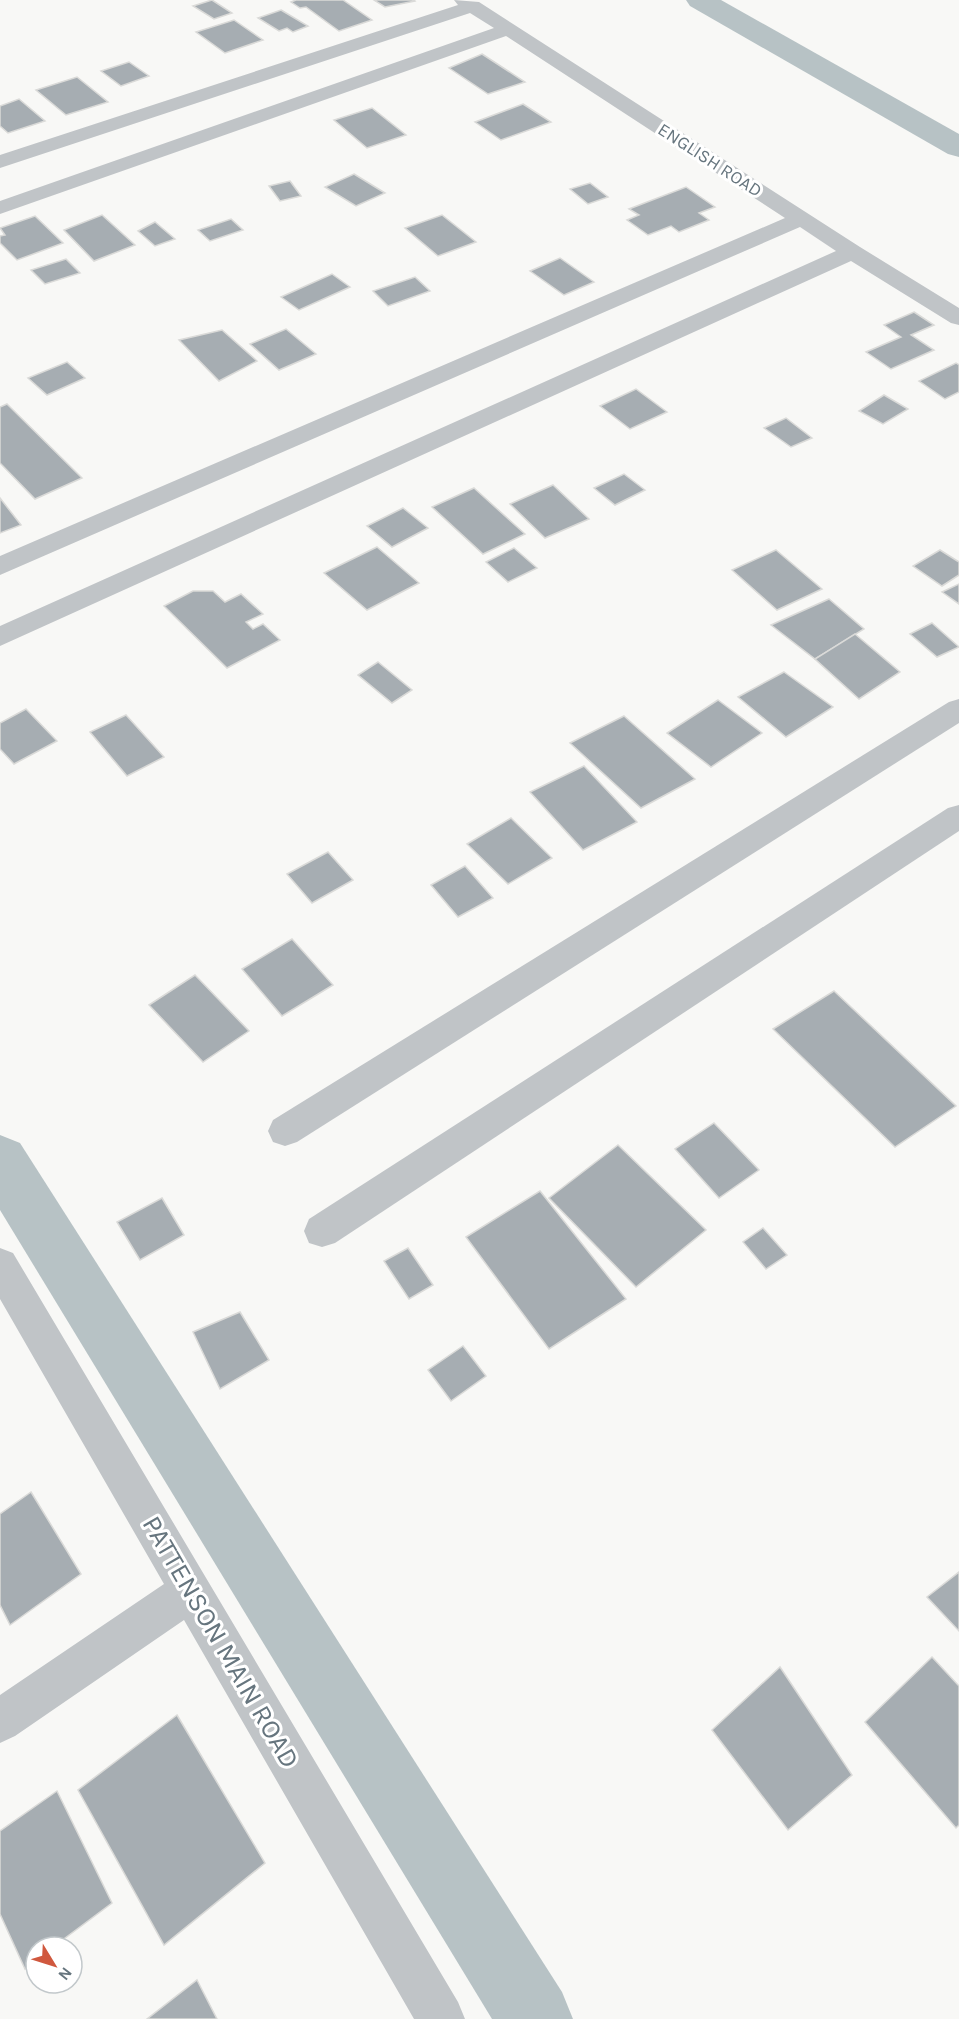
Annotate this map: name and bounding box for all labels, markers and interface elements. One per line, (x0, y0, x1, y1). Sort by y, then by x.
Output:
street label: ENGLISH ROAD (654, 118, 766, 202)
street label: PATTENSON MAIN ROAD (136, 1510, 306, 1774)
north arrow (24, 1935, 84, 1995)
text: N (54, 1964, 76, 1984)

